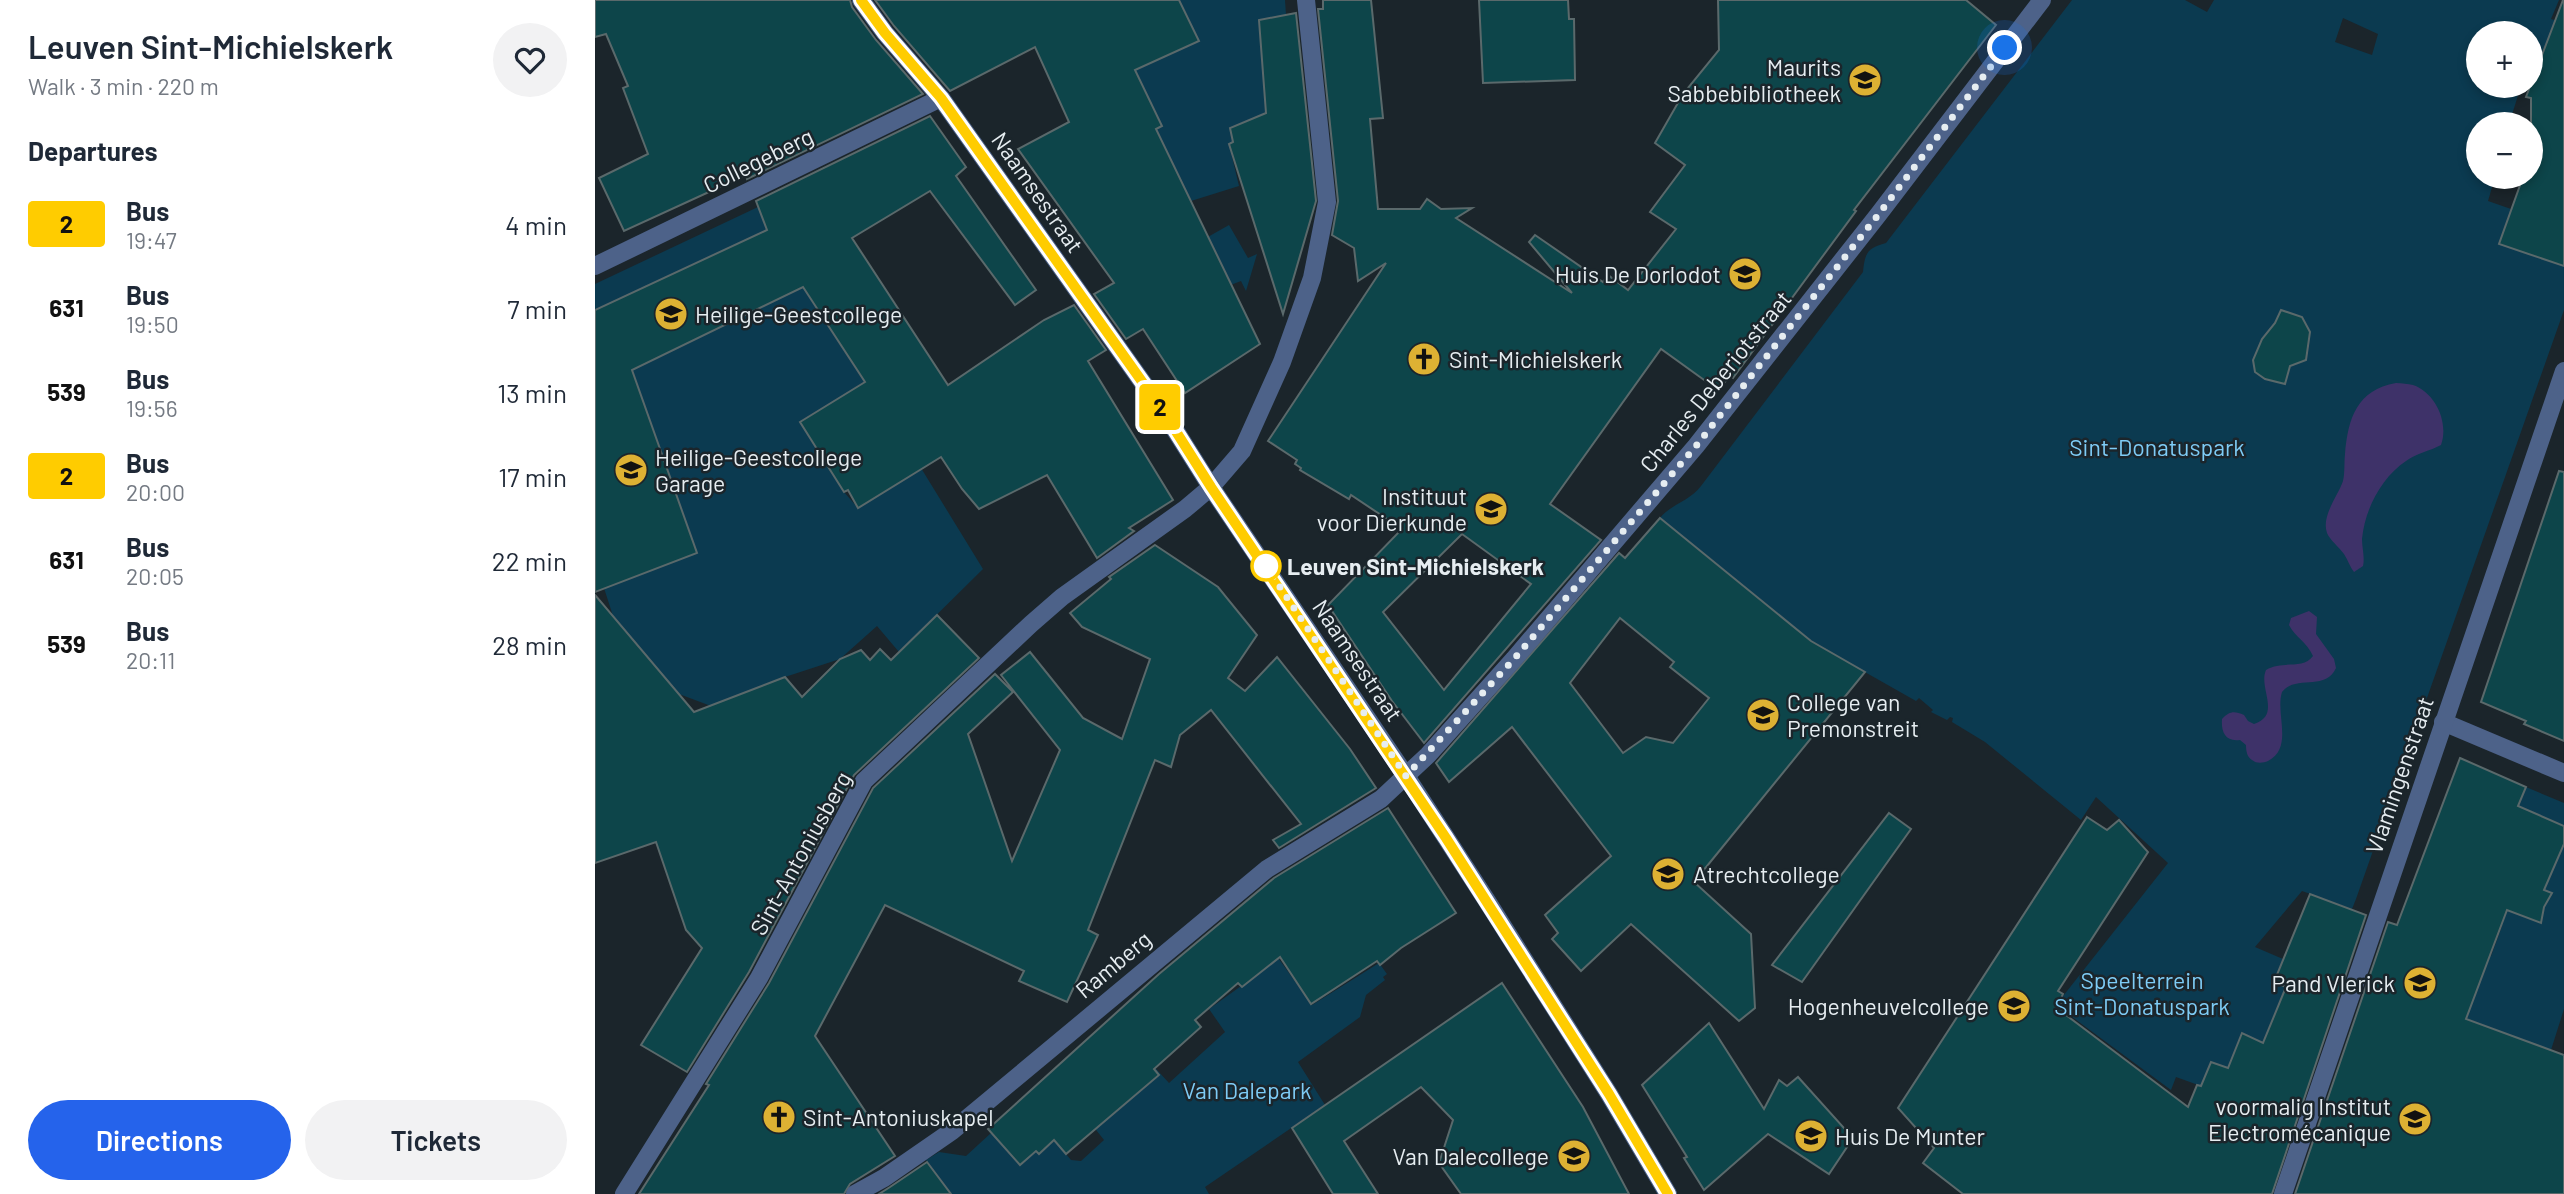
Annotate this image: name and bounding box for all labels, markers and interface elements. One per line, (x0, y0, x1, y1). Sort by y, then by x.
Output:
map controls (2466, 21, 2543, 189)
button: + (2466, 21, 2543, 98)
button: heart (493, 23, 567, 97)
text: Leuven Sint-Michielskerk (28, 26, 393, 66)
your location (1987, 30, 2022, 65)
place label: Maurits Sabbebibliotheek (1667, 53, 1841, 107)
school or university icon: Maurits Sabbebibliotheek (1846, 61, 1884, 99)
text: Walk · 3 min · 220 m (28, 72, 219, 100)
button: − (2466, 112, 2543, 189)
street label: Collegeberg (698, 121, 818, 199)
street label: Naamsestraat (986, 126, 1090, 258)
text: Departures (28, 135, 158, 166)
text: Bus (126, 195, 169, 226)
text: 2 (60, 209, 73, 238)
text: 4 min (505, 209, 567, 240)
text: 19:47 (126, 226, 177, 254)
school or university icon: Huis De Dorlodot (1726, 255, 1764, 293)
place label: Huis De Dorlodot (1555, 260, 1721, 288)
text: Bus (126, 279, 169, 310)
street label: Charles Deberiotstraat (1633, 285, 1797, 477)
text: 631 (49, 293, 84, 322)
text: 7 min (507, 293, 567, 324)
school or university icon: Heilige-Geestcollege (652, 295, 690, 333)
place label: Heilige-Geestcollege (695, 300, 902, 328)
text: 19:50 (126, 310, 179, 338)
church icon: Sint-Michielskerk (1405, 340, 1443, 378)
place label: Sint-Michielskerk (1449, 345, 1622, 373)
text: Bus (126, 363, 169, 394)
text: 539 (47, 377, 86, 406)
text: 13 min (497, 377, 567, 408)
line badge: 2 (1137, 384, 1183, 430)
text: 2 (1153, 392, 1167, 421)
text: 19:56 (126, 394, 178, 422)
park label: Sint-Donatuspark (2069, 433, 2245, 461)
place label: Heilige-Geestcollege Garage (655, 443, 862, 497)
text: Bus (126, 447, 169, 478)
school or university icon: Heilige-Geestcollege Garage (612, 451, 650, 489)
text: 2 (60, 461, 73, 490)
text: 17 min (498, 461, 567, 492)
text: 20:00 (126, 478, 185, 506)
place label: Instituut voor Dierkunde (1317, 482, 1467, 536)
school or university icon: Instituut voor Dierkunde (1472, 490, 1510, 528)
text: Bus (126, 531, 169, 562)
text: 631 (49, 545, 84, 574)
text: 22 min (492, 545, 567, 576)
marker: Leuven Sint-Michielskerk (1251, 551, 1281, 581)
place label: Leuven Sint-Michielskerk (1287, 552, 1544, 580)
text: 20:05 (126, 562, 184, 590)
street label: Naamsestraat (1307, 594, 1409, 726)
text: Bus (126, 615, 169, 646)
text: 539 (47, 629, 86, 658)
text: 28 min (492, 629, 567, 660)
text: 20:11 (126, 646, 175, 674)
place label: College van Premonstreit (1787, 688, 1919, 742)
street label: Vlamingenstraat (2359, 693, 2439, 857)
school or university icon: College van Premonstreit (1744, 696, 1782, 734)
street label: Sint-Antoniusberg (744, 766, 856, 940)
school or university icon: Atrechtcollege (1649, 855, 1687, 893)
place label: Atrechtcollege (1693, 860, 1840, 888)
street label: Ramberg (1070, 924, 1156, 1004)
school or university icon: Pand Vlerick (2401, 964, 2439, 1002)
park label: Speelterrein Sint-Donatuspark (2054, 966, 2230, 1020)
place label: Pand Vlerick (2271, 969, 2395, 997)
school or university icon: Hogenheuvelcollege (1995, 987, 2033, 1025)
place label: Hogenheuvelcollege (1788, 992, 1989, 1020)
park label: Van Dalepark (1183, 1076, 1311, 1104)
place label: voormalig Institut Electromécanique (2208, 1092, 2391, 1146)
church icon: Sint-Antoniuskapel (760, 1098, 798, 1136)
button: Directions (28, 1100, 291, 1180)
button: Tickets (305, 1100, 567, 1180)
school or university icon: voormalig Institut Electromécanique (2396, 1100, 2434, 1138)
place label: Sint-Antoniuskapel (803, 1103, 994, 1131)
school or university icon: Huis De Munter (1792, 1117, 1830, 1155)
place label: Huis De Munter (1835, 1122, 1985, 1150)
school or university icon: Van Dalecollege (1555, 1137, 1593, 1175)
place label: Van Dalecollege (1393, 1142, 1549, 1170)

